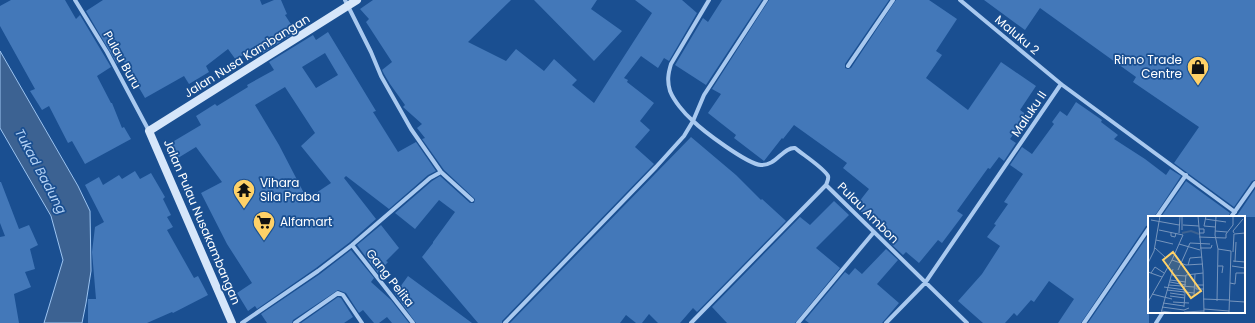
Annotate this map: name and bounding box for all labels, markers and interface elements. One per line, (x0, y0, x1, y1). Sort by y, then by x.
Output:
street label: Jalan Nusa Kambangan (180, 10, 313, 101)
street label: Maluku 2 (992, 11, 1043, 58)
street label: Pulau Buru (100, 28, 145, 92)
place label: Rimo Trade Centre (1114, 51, 1182, 82)
shop icon: Rimo Trade Centre (1185, 54, 1211, 87)
street label: Maluku II (1007, 87, 1050, 140)
water label: Tukad Badung (10, 125, 71, 218)
street label: Jalan Pulau Nusakambangan (160, 137, 245, 307)
place label: Vihara Sila Praba (260, 174, 320, 205)
temple icon: Vihara Sila Praba (231, 177, 257, 210)
street label: Pulau Ambon (834, 178, 903, 247)
supermarket icon: Alfamart (251, 209, 277, 242)
place label: Alfamart (280, 213, 332, 230)
inset map (1148, 216, 1245, 313)
street label: Gang Pelita (362, 245, 418, 310)

